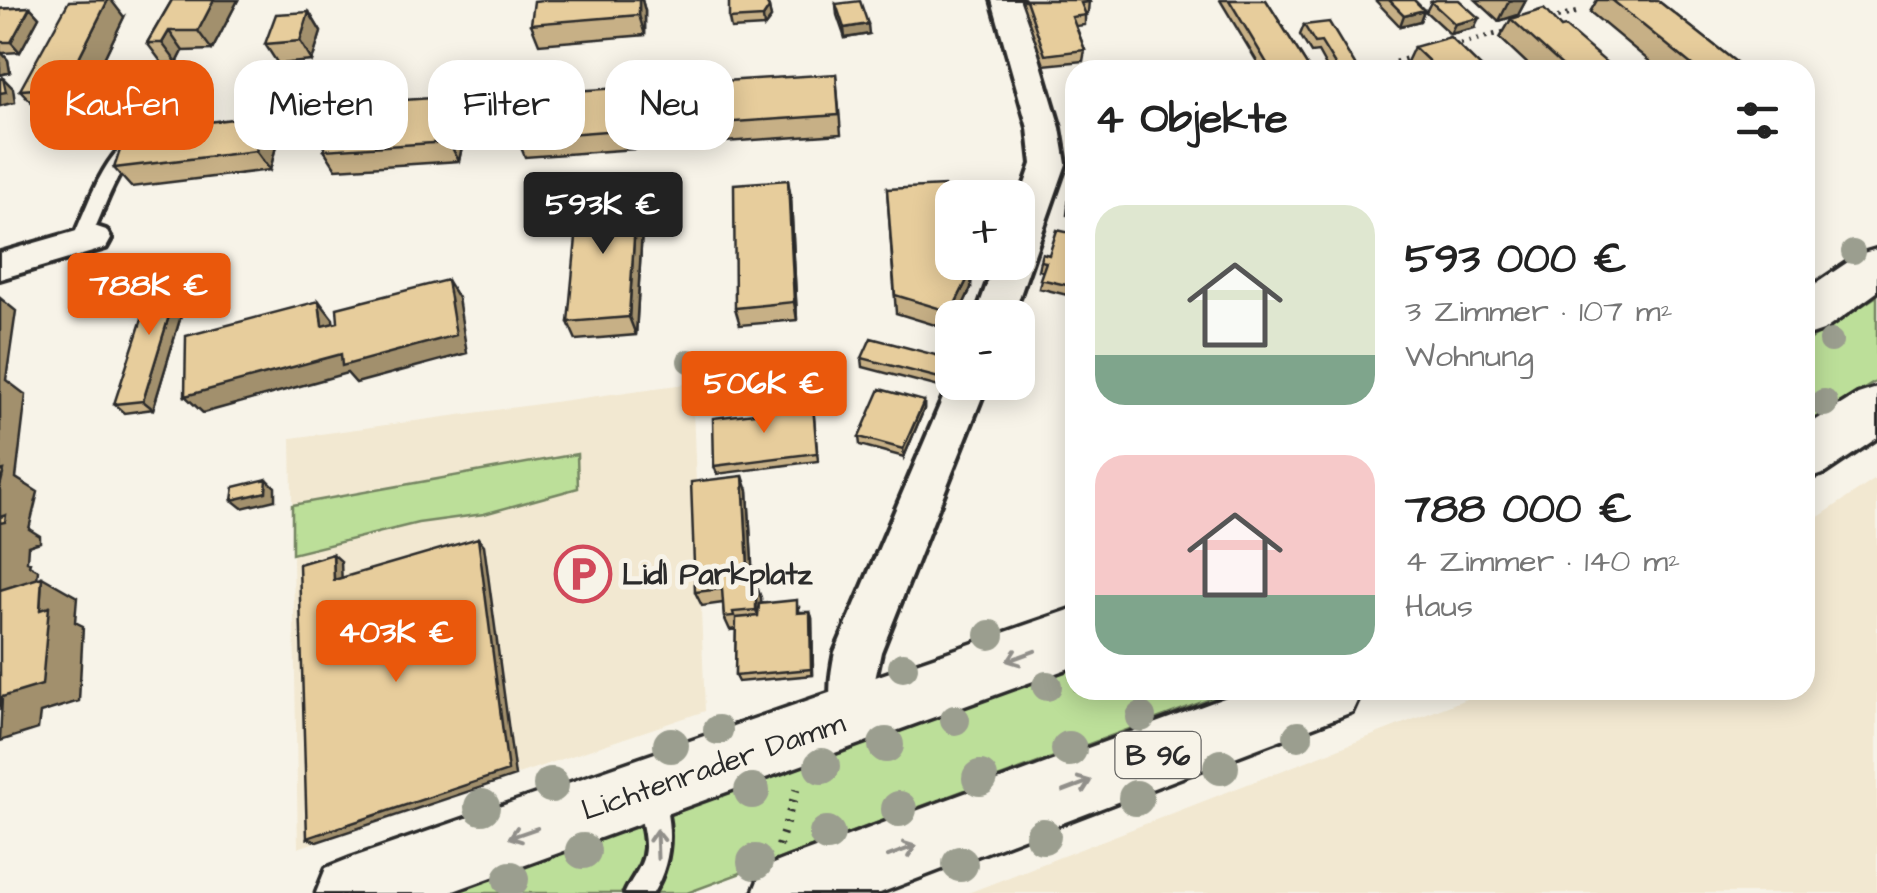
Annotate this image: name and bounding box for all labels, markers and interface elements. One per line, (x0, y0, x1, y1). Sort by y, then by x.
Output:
chip: Kaufen (30, 60, 214, 150)
chip: Mieten (234, 60, 408, 150)
chip: Filter (428, 60, 585, 150)
chip: Neu (605, 60, 734, 150)
text: 4 Objekte (1095, 91, 1288, 149)
icon: filters (1730, 93, 1785, 148)
pin: 593K € (522, 172, 684, 257)
map controls (935, 180, 1035, 400)
button: + (935, 180, 1035, 280)
text: 593K € (546, 182, 660, 227)
text: 593 000 € (1405, 231, 1627, 289)
icon: home (1175, 245, 1295, 365)
pin: 788K € (68, 253, 230, 338)
text: 788K € (90, 263, 208, 308)
text: 3 Zimmer · 107 m² (1405, 289, 1673, 334)
button: − (935, 300, 1035, 400)
text: Wohnung (1405, 334, 1534, 379)
pin: 506K € (683, 351, 845, 436)
text: 506K € (704, 361, 824, 406)
text: 788 000 € (1405, 481, 1632, 539)
icon: home (1175, 495, 1295, 615)
text: 4 Zimmer · 140 m² (1405, 539, 1680, 584)
parking icon: Lidl Parkplatz (553, 544, 613, 604)
place label: Lidl Parkplatz (622, 554, 814, 597)
text: Haus (1405, 584, 1473, 629)
pin: 403K € (315, 600, 477, 685)
text: 403K € (338, 610, 454, 655)
one-way arrow (1006, 648, 1037, 666)
street label: Lichtenrader Damm (576, 702, 851, 832)
road number: B 96 (1116, 732, 1200, 778)
one-way arrow (1060, 776, 1091, 794)
one-way arrow (508, 825, 540, 843)
one-way arrow (648, 828, 667, 860)
one-way arrow (885, 841, 916, 859)

